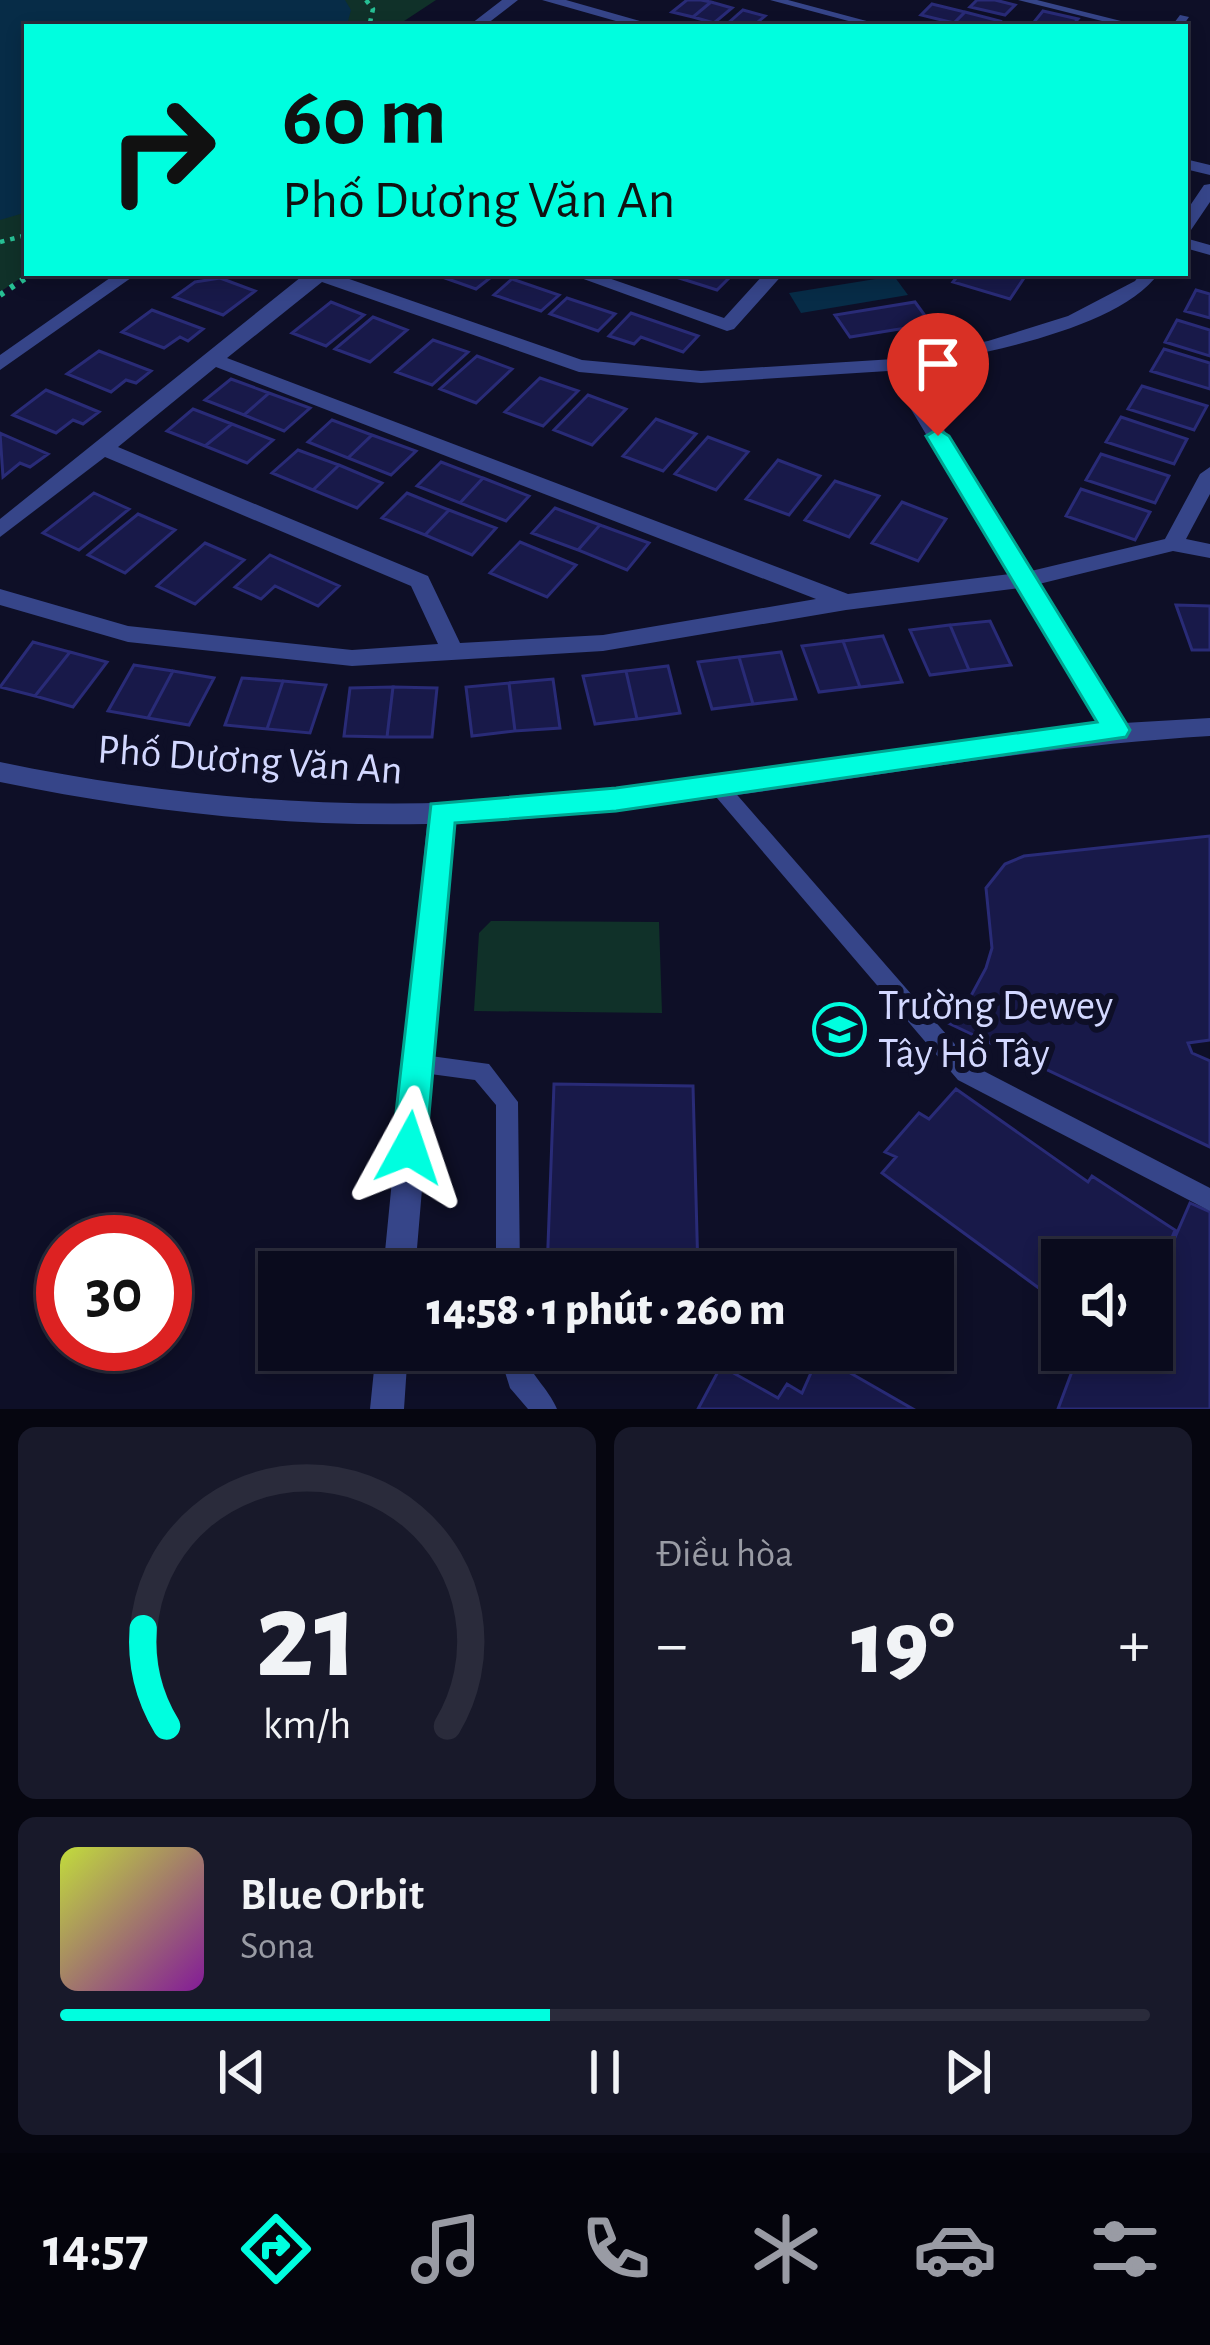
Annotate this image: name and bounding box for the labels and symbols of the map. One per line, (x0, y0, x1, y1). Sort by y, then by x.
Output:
pin (887, 313, 989, 436)
street label: Phố Dương Văn An (96, 728, 404, 792)
place label: Trường Dewey Tây Hồ Tây (878, 985, 1113, 1075)
school or university icon: Trường Dewey Tây Hồ Tây (811, 1002, 867, 1058)
position arrow (346, 1085, 472, 1211)
speed limit sign: 30 (36, 1215, 192, 1371)

